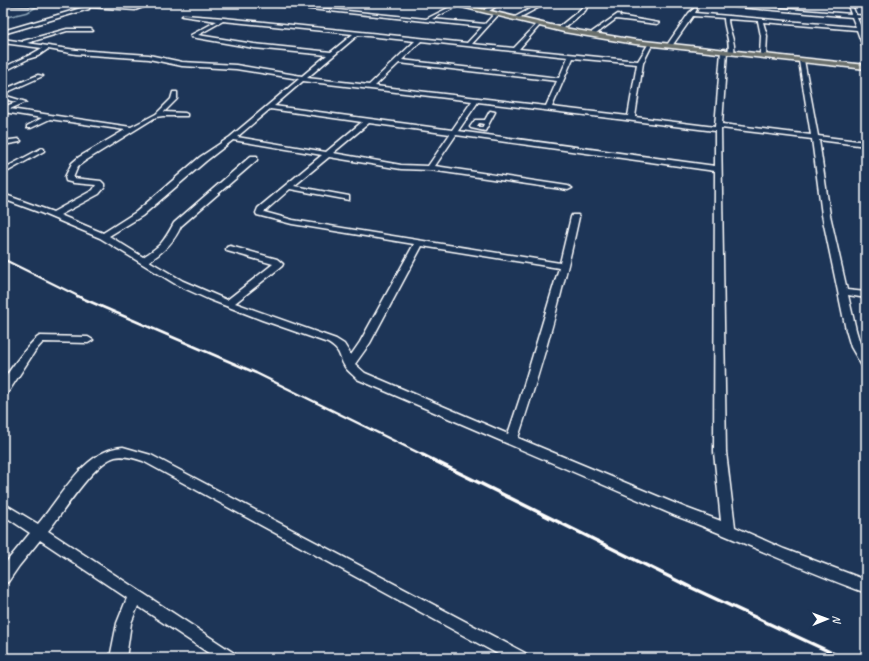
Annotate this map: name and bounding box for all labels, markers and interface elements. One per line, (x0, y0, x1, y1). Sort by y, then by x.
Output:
north arrow (807, 599, 847, 639)
text: N (830, 615, 844, 625)

